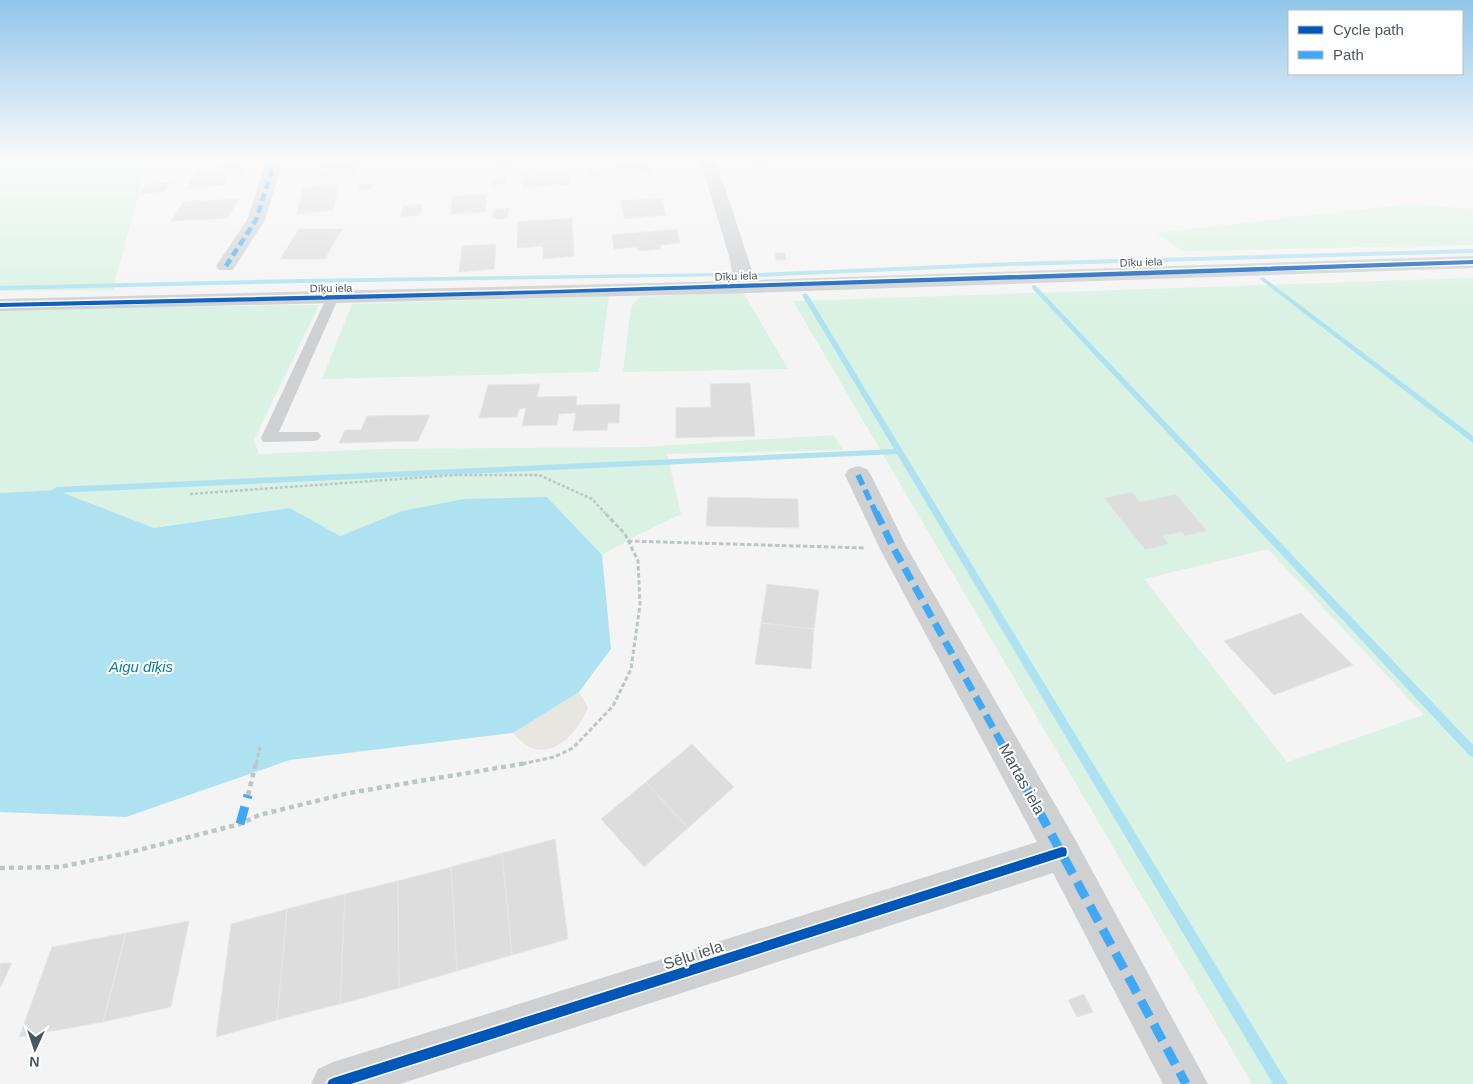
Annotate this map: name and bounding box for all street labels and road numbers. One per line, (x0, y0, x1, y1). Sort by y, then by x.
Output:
street label: Dīķu iela (1119, 255, 1163, 269)
street label: Dīķu iela (714, 269, 758, 283)
street label: Dīķu iela (310, 282, 353, 294)
street label: Martas iela (996, 741, 1048, 817)
street label: Sēļu iela (661, 937, 725, 973)

